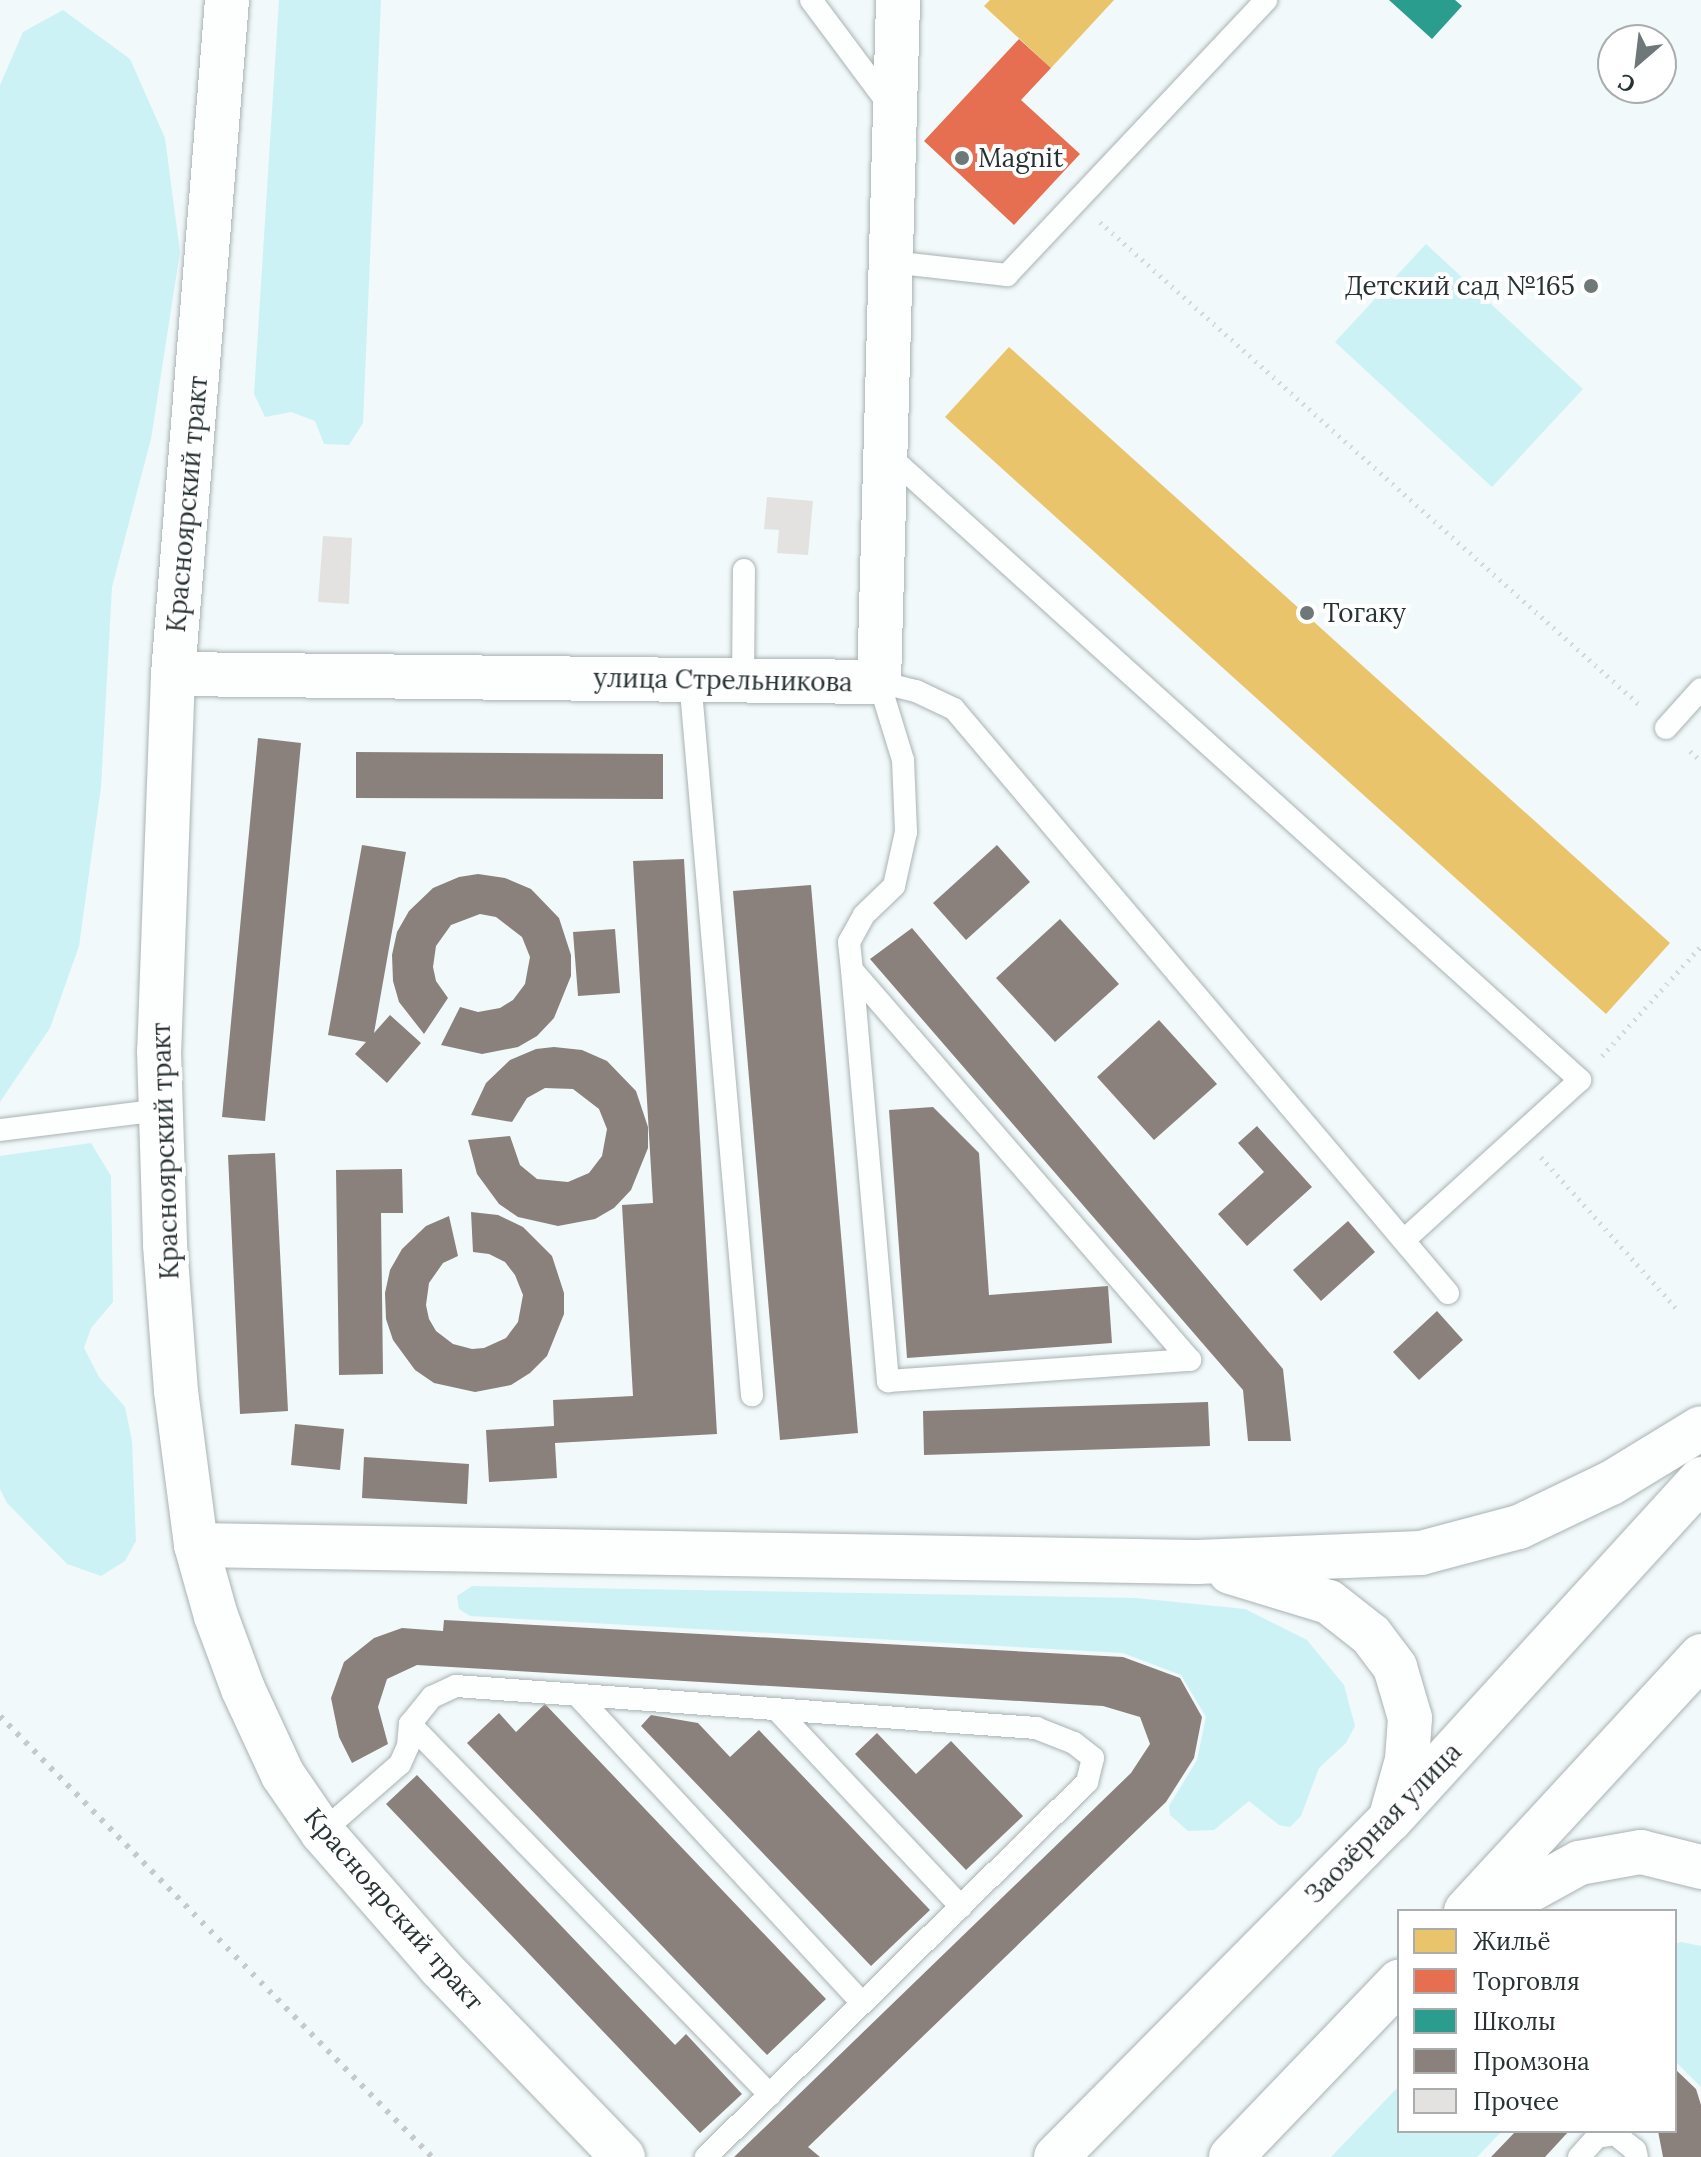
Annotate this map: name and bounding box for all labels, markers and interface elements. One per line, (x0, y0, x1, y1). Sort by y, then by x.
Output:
north arrow (1597, 24, 1677, 104)
text: С (1613, 68, 1640, 99)
place label: Magnit (978, 142, 1063, 174)
marker: Magnit (953, 149, 971, 167)
place label: Детский сад №165 (1345, 270, 1575, 302)
marker: Детский сад №165 (1582, 277, 1600, 295)
street label: Красноярский тракт (160, 374, 214, 634)
place label: Тогаку (1323, 597, 1406, 629)
marker: Тогаку (1298, 604, 1316, 622)
street label: улица Стрельникова (593, 662, 853, 698)
street label: Красноярский тракт (145, 1022, 185, 1280)
street label: Заозёрная улица (1298, 1736, 1468, 1910)
street label: Красноярский тракт (298, 1802, 490, 2016)
legend (1397, 1909, 1677, 2133)
text: Жильё (1473, 1926, 1551, 1957)
text: Торговля (1473, 1966, 1580, 1997)
text: Школы (1473, 2006, 1556, 2037)
text: Промзона (1473, 2046, 1590, 2077)
text: Прочее (1473, 2086, 1559, 2117)

